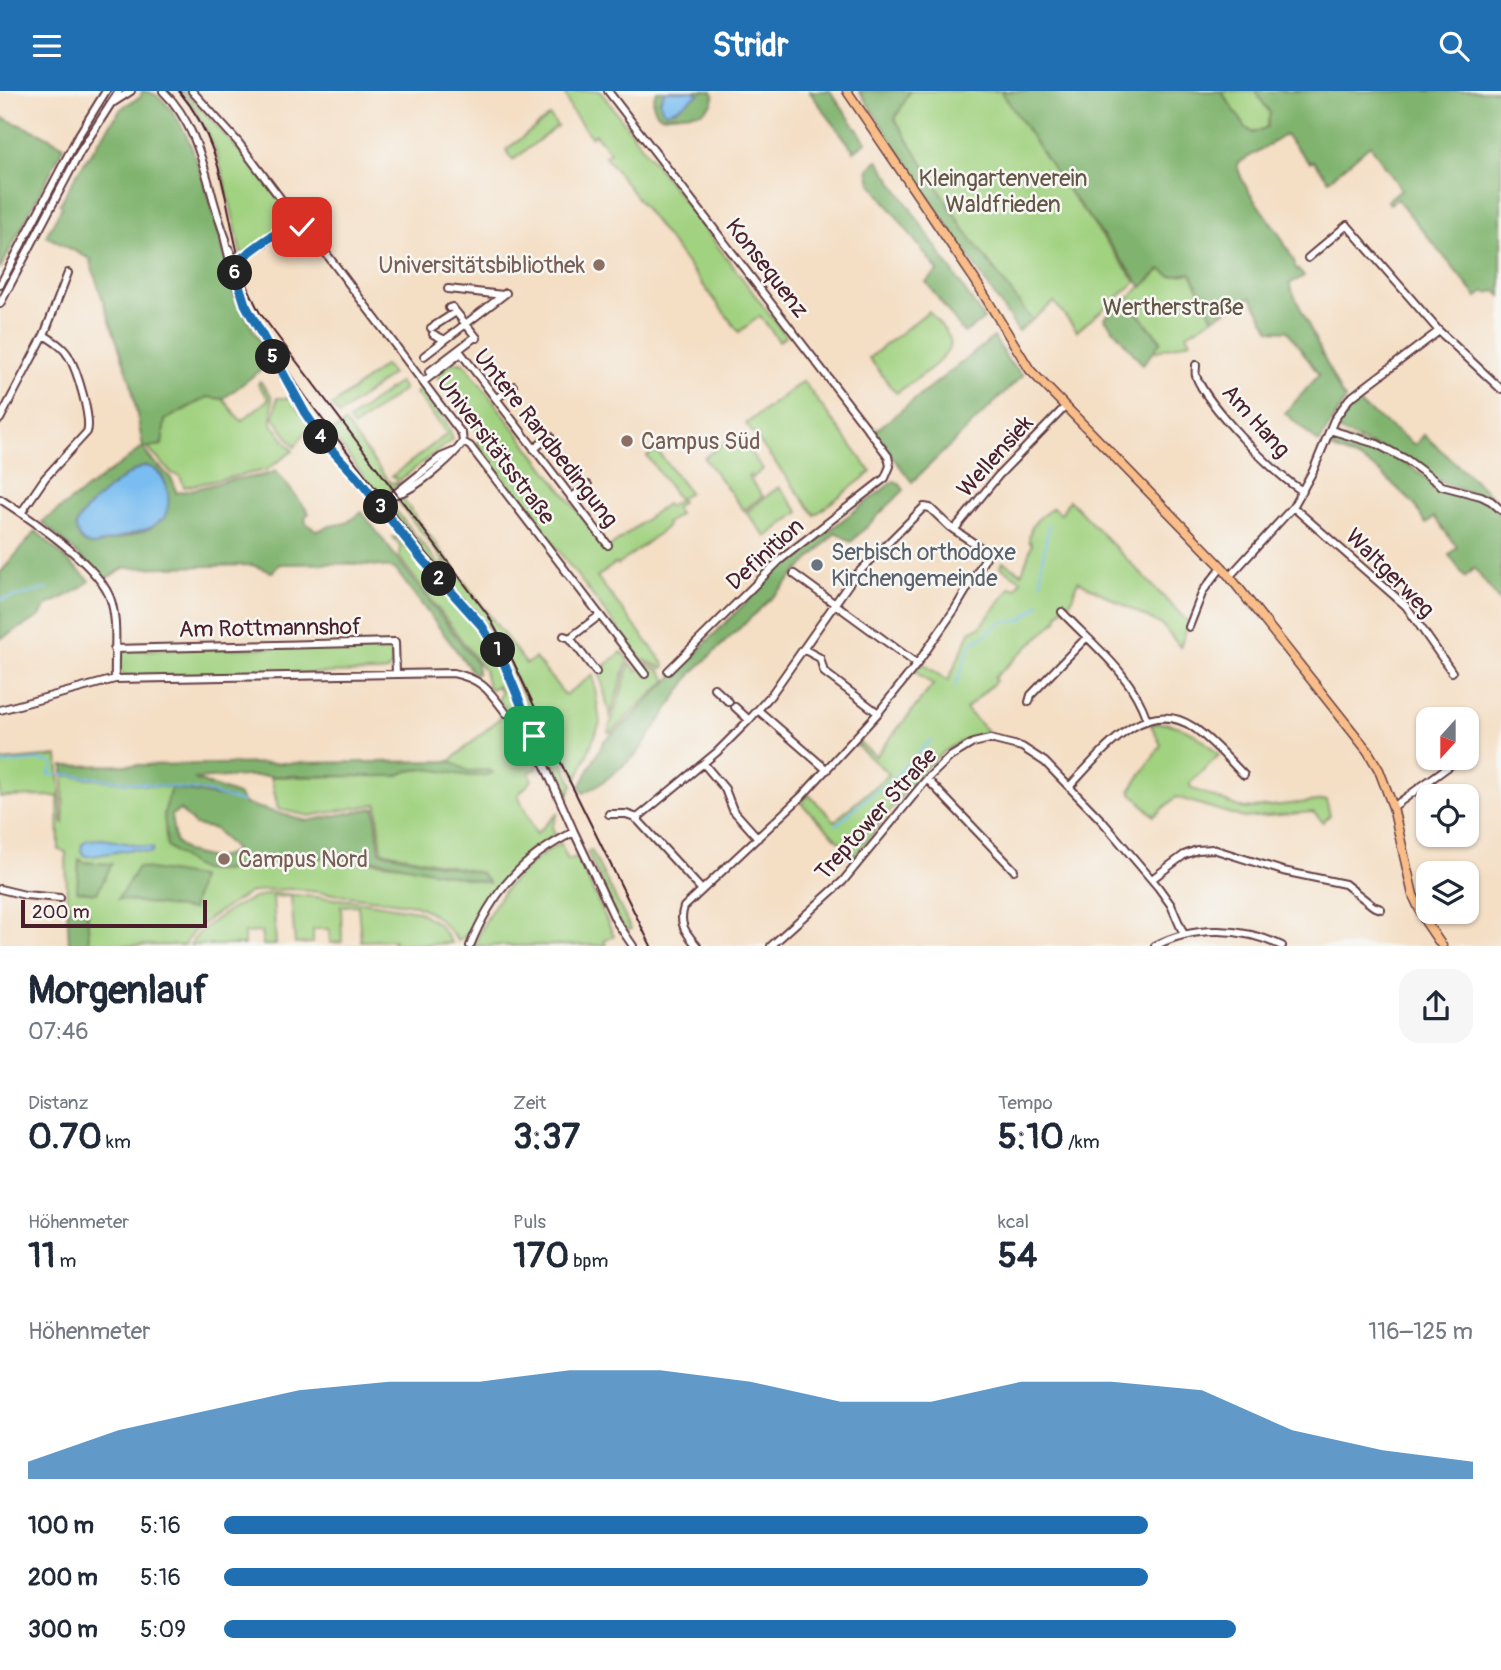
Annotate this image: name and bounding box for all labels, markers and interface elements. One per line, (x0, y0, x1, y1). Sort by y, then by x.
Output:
text: Stridr (713, 26, 788, 66)
icon: menu (28, 27, 66, 65)
icon: search (1435, 27, 1473, 65)
park label: Kleingartenverein Waldfrieden (919, 164, 1087, 219)
pin (272, 197, 332, 257)
icon: check (283, 208, 321, 246)
street label: Konsequenz (719, 212, 815, 324)
place label: Universitätsbibliothek (378, 251, 585, 280)
pin: 6 (218, 255, 252, 291)
marker: Universitätsbibliothek (591, 257, 607, 273)
text: 6 (229, 260, 240, 284)
park label: Wertherstraße (1102, 293, 1244, 322)
pin: 5 (256, 339, 290, 375)
street label: Untere Randbedingung (467, 343, 625, 533)
text: 5 (267, 344, 278, 368)
street label: Universitätsstraße (430, 370, 562, 531)
street label: Am Hang (1215, 378, 1297, 464)
street label: Wellensiek (951, 409, 1040, 503)
pin: 4 (304, 419, 338, 455)
text: 4 (315, 424, 326, 448)
place label: Campus Süd (641, 427, 761, 456)
marker: Campus Süd (619, 433, 635, 449)
pin: 3 (364, 489, 398, 525)
text: 3 (375, 494, 386, 518)
street label: Definition (720, 512, 810, 596)
street label: Waltgerweg (1339, 522, 1441, 624)
place label: Serbisch orthodoxe Kirchengemeinde (831, 538, 1017, 593)
marker: Serbisch orthodoxe Kirchengemeinde (809, 557, 825, 573)
pin: 2 (422, 561, 457, 596)
text: 2 (433, 566, 444, 590)
street label: Am Rottmannshof (178, 612, 362, 644)
pin: 1 (480, 633, 516, 667)
text: 1 (494, 637, 501, 661)
pin (504, 706, 564, 766)
north arrow (1416, 707, 1479, 770)
map controls (1416, 707, 1479, 924)
icon: arrive (515, 717, 553, 755)
street label: Treptower Straße (809, 741, 944, 886)
button: locate (1416, 784, 1479, 847)
place label: Campus Nord (238, 845, 368, 874)
marker: Campus Nord (216, 851, 232, 867)
button: layers (1416, 861, 1479, 924)
scale bar (21, 897, 206, 928)
text: 200 m (32, 900, 90, 924)
text: Morgenlauf (28, 967, 208, 1015)
button: share (1399, 969, 1473, 1043)
text: 07:46 (28, 1017, 89, 1046)
text: Distanz (28, 1091, 88, 1115)
text: Zeit (513, 1091, 546, 1115)
text: Tempo (998, 1091, 1053, 1115)
text: 0.70 (28, 1115, 102, 1159)
text: 3:37 (513, 1115, 580, 1159)
text: 5:10 (998, 1115, 1064, 1159)
text: km (102, 1130, 131, 1154)
text: /km (1064, 1130, 1100, 1154)
text: Höhenmeter (28, 1210, 129, 1234)
text: Puls (513, 1210, 546, 1234)
text: kcal (998, 1210, 1029, 1234)
text: 11 (28, 1234, 55, 1278)
text: 170 (513, 1234, 569, 1278)
text: 54 (998, 1234, 1037, 1278)
text: m (55, 1249, 76, 1273)
text: bpm (569, 1249, 608, 1273)
text: Höhenmeter (28, 1317, 150, 1346)
text: 116–125 m (1368, 1317, 1473, 1346)
text: 100 m (28, 1511, 94, 1540)
text: 5:16 (140, 1511, 181, 1540)
text: 200 m (28, 1563, 98, 1592)
text: 5:16 (140, 1563, 181, 1592)
text: 300 m (28, 1615, 98, 1644)
text: 5:09 (140, 1615, 186, 1644)

